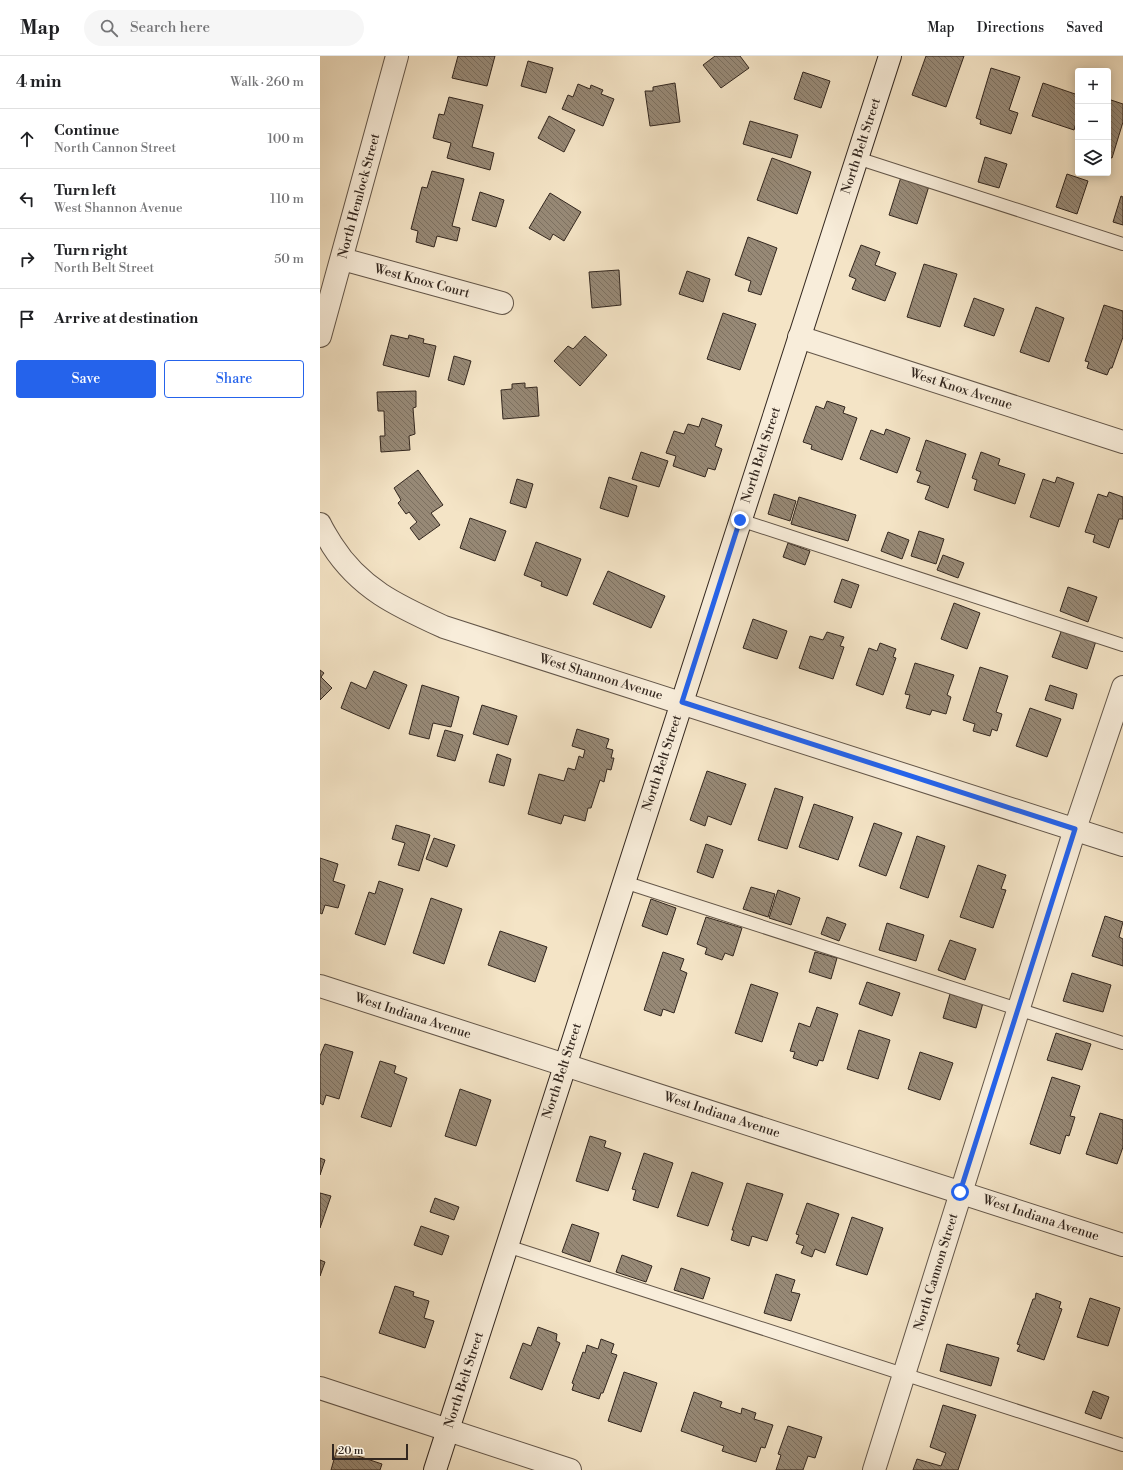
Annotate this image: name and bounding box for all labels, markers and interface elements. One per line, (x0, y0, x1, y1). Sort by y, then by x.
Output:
search box (84, 10, 364, 46)
text: Map (20, 16, 60, 40)
icon: search (98, 17, 120, 39)
text: Search here (130, 18, 210, 37)
text: Map (927, 19, 955, 37)
text: Directions (977, 19, 1044, 37)
text: Saved (1066, 19, 1103, 37)
map controls (1075, 68, 1111, 176)
button: + (1075, 68, 1111, 104)
text: 4 min (16, 71, 61, 93)
text: Walk · 260 m (230, 74, 304, 90)
street label: North Belt Street (838, 96, 884, 196)
button: − (1075, 104, 1111, 140)
text: Continue (54, 121, 119, 140)
icon: ahead (16, 128, 38, 150)
text: 100 m (268, 131, 304, 147)
street label: North Hemlock Street (335, 131, 384, 260)
text: North Cannon Street (54, 140, 176, 156)
button: layers (1075, 140, 1111, 176)
text: Turn left (54, 181, 116, 200)
icon: left (16, 188, 38, 210)
text: 110 m (270, 191, 304, 207)
text: West Shannon Avenue (54, 200, 182, 216)
text: Turn right (54, 241, 128, 260)
icon: right (16, 248, 38, 270)
text: 50 m (274, 251, 304, 267)
text: North Belt Street (54, 260, 154, 276)
street label: West Knox Court (371, 260, 472, 302)
icon: arrive (16, 308, 38, 330)
text: Arrive at destination (54, 309, 198, 328)
button: Save (16, 360, 156, 398)
button: Share (164, 360, 304, 398)
street label: West Knox Avenue (907, 365, 1015, 413)
street label: North Belt Street (738, 405, 784, 505)
route end (731, 511, 749, 529)
street label: West Shannon Avenue (536, 650, 665, 704)
street label: North Belt Street (639, 713, 685, 813)
street label: West Indiana Avenue (352, 989, 474, 1042)
street label: North Belt Street (539, 1021, 585, 1121)
street label: West Indiana Avenue (661, 1088, 783, 1141)
route start (951, 1183, 969, 1201)
street label: West Indiana Avenue (980, 1191, 1102, 1244)
street label: North Cannon Street (911, 1211, 962, 1333)
street label: North Belt Street (441, 1330, 487, 1430)
scale bar (332, 1442, 408, 1461)
text: 20 m (338, 1444, 363, 1458)

